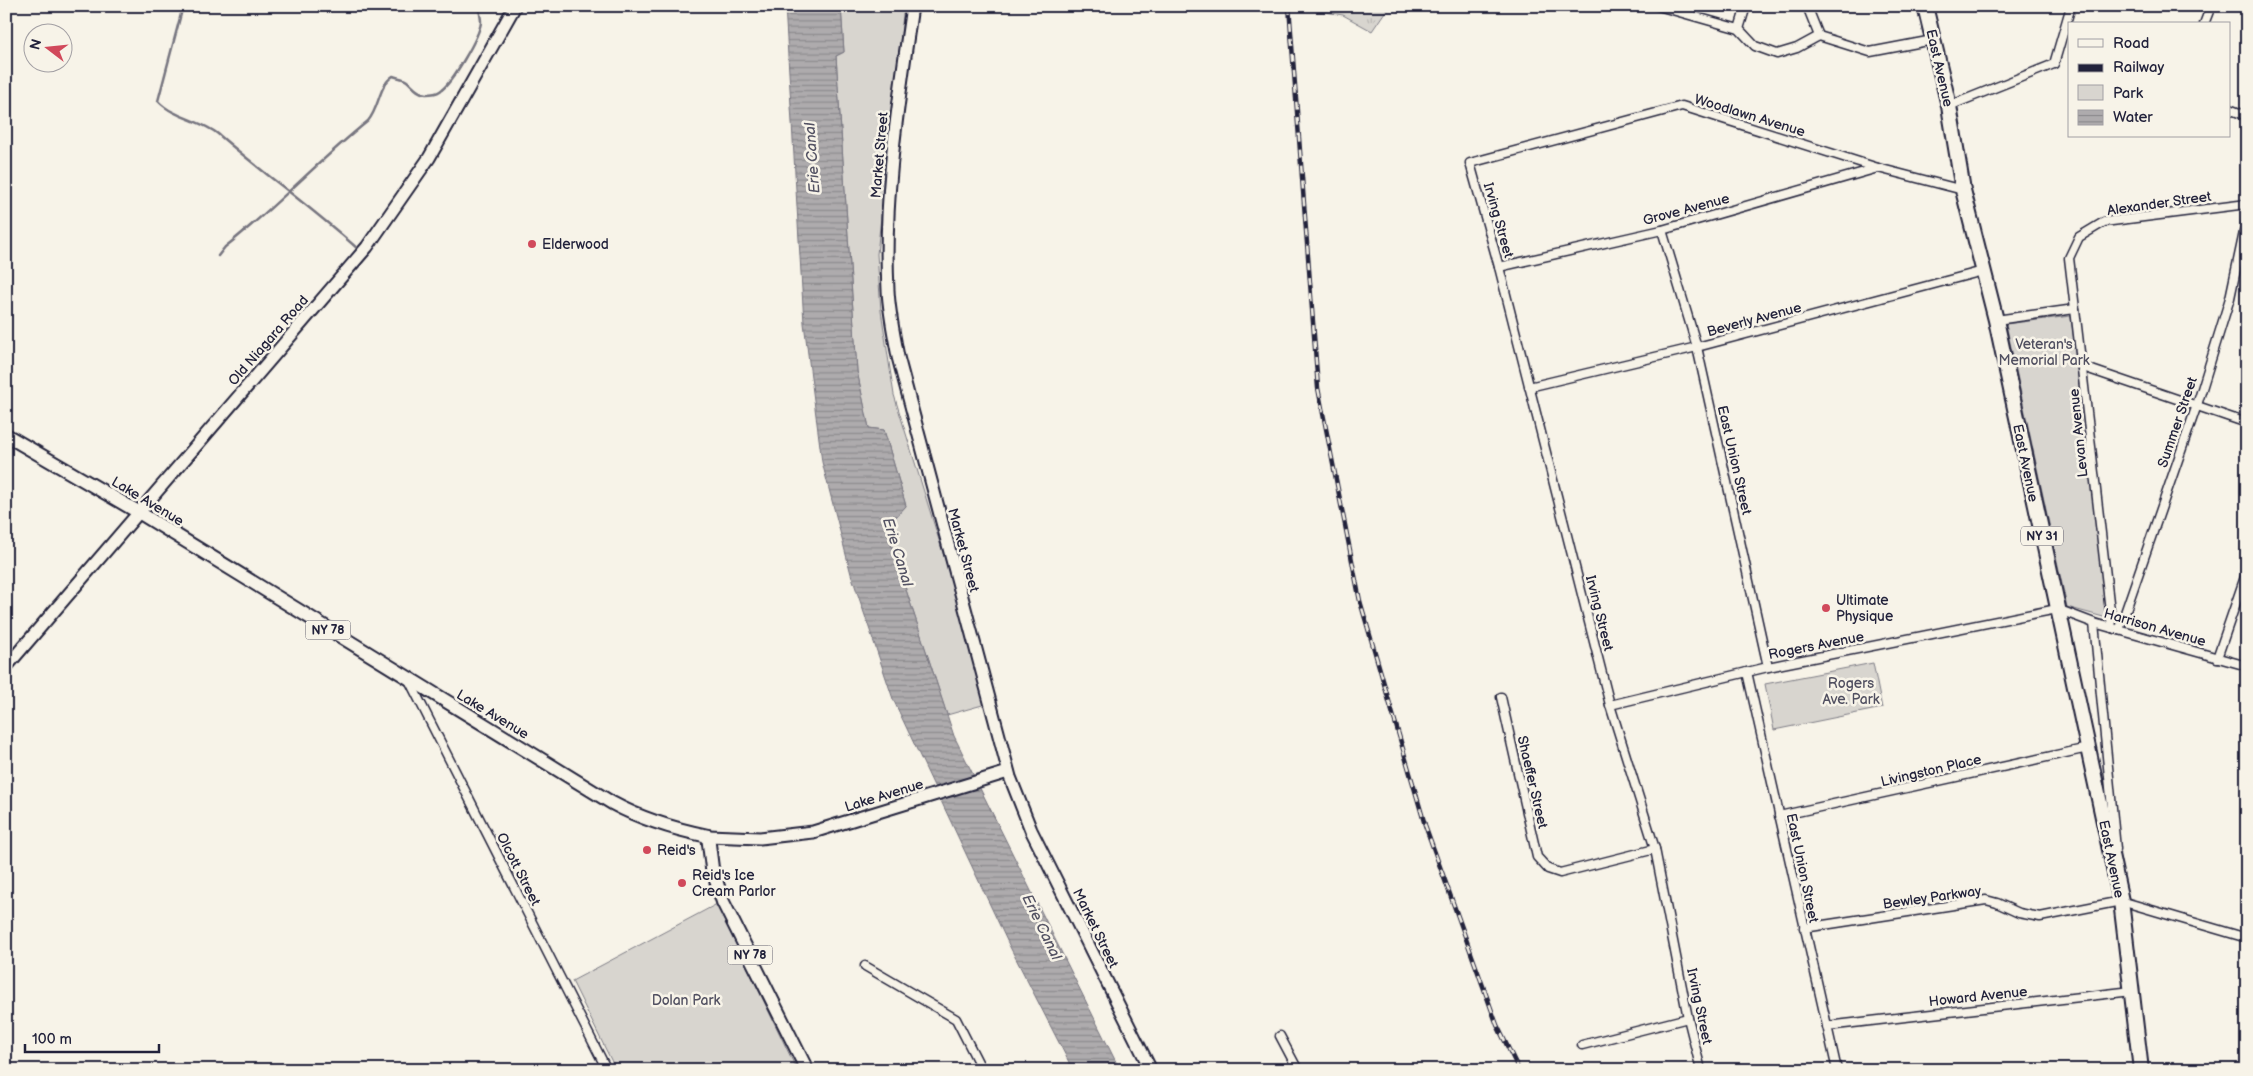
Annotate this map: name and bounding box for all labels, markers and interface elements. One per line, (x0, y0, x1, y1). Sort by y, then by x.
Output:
north arrow (22, 22, 72, 72)
legend (2068, 22, 2230, 138)
street label: East Avenue (1922, 28, 1957, 109)
text: Road (2113, 34, 2149, 53)
text: N (26, 37, 46, 52)
text: Railway (2113, 58, 2164, 77)
text: Park (2113, 84, 2144, 103)
street label: Woodlawn Avenue (1692, 91, 1807, 140)
text: Water (2113, 108, 2153, 127)
street label: Market Street (867, 111, 892, 199)
water label: Erie Canal (801, 121, 824, 194)
street label: Irving Street (1480, 181, 1518, 260)
street label: Alexander Street (2106, 188, 2213, 219)
street label: Grove Avenue (1641, 190, 1731, 229)
place label: Elderwood (542, 236, 609, 253)
marker: Elderwood (526, 238, 538, 250)
street label: Old Niagara Road (225, 292, 312, 389)
street label: Beverly Avenue (1705, 299, 1803, 340)
park label: Veteran's Memorial Park (1998, 336, 2090, 369)
street label: Summer Street (2154, 374, 2201, 470)
street label: Levan Avenue (2065, 388, 2092, 478)
street label: East Union Street (1714, 404, 1755, 517)
street label: East Avenue (2009, 423, 2042, 504)
street label: Lake Avenue (109, 473, 187, 530)
street label: Market Street (944, 506, 983, 595)
water label: Erie Canal (878, 515, 917, 589)
road number: NY 31 (2021, 526, 2063, 546)
street label: Irving Street (1582, 574, 1617, 653)
place label: Ultimate Physique (1836, 592, 1893, 625)
marker: Ultimate Physique (1820, 602, 1832, 614)
street label: Harrison Avenue (2102, 605, 2208, 650)
road number: NY 78 (306, 620, 350, 640)
street label: Rogers Avenue (1767, 628, 1865, 663)
park label: Rogers Ave. Park (1822, 675, 1880, 708)
street label: Lake Avenue (454, 686, 532, 743)
street label: Shaeffer Street (1514, 734, 1552, 831)
street label: Livingston Place (1879, 751, 1983, 790)
street label: Lake Avenue (843, 775, 925, 815)
street label: East Union Street (1783, 812, 1823, 925)
street label: East Avenue (2095, 819, 2128, 900)
street label: Olcott Street (493, 830, 544, 909)
place label: Reid's (657, 842, 696, 859)
marker: Reid's (641, 844, 653, 856)
place label: Reid's Ice Cream Parlor (692, 867, 777, 900)
marker: Reid's Ice Cream Parlor (676, 877, 688, 889)
street label: Bewley Parkway (1882, 882, 1983, 913)
street label: Market Street (1069, 886, 1122, 971)
water label: Erie Canal (1017, 891, 1066, 964)
road number: NY 78 (728, 946, 772, 964)
street label: Irving Street (1683, 967, 1716, 1046)
street label: Howard Avenue (1928, 983, 2028, 1010)
park label: Dolan Park (652, 992, 720, 1009)
scale bar (25, 1021, 159, 1053)
text: 100 m (32, 1030, 72, 1049)

